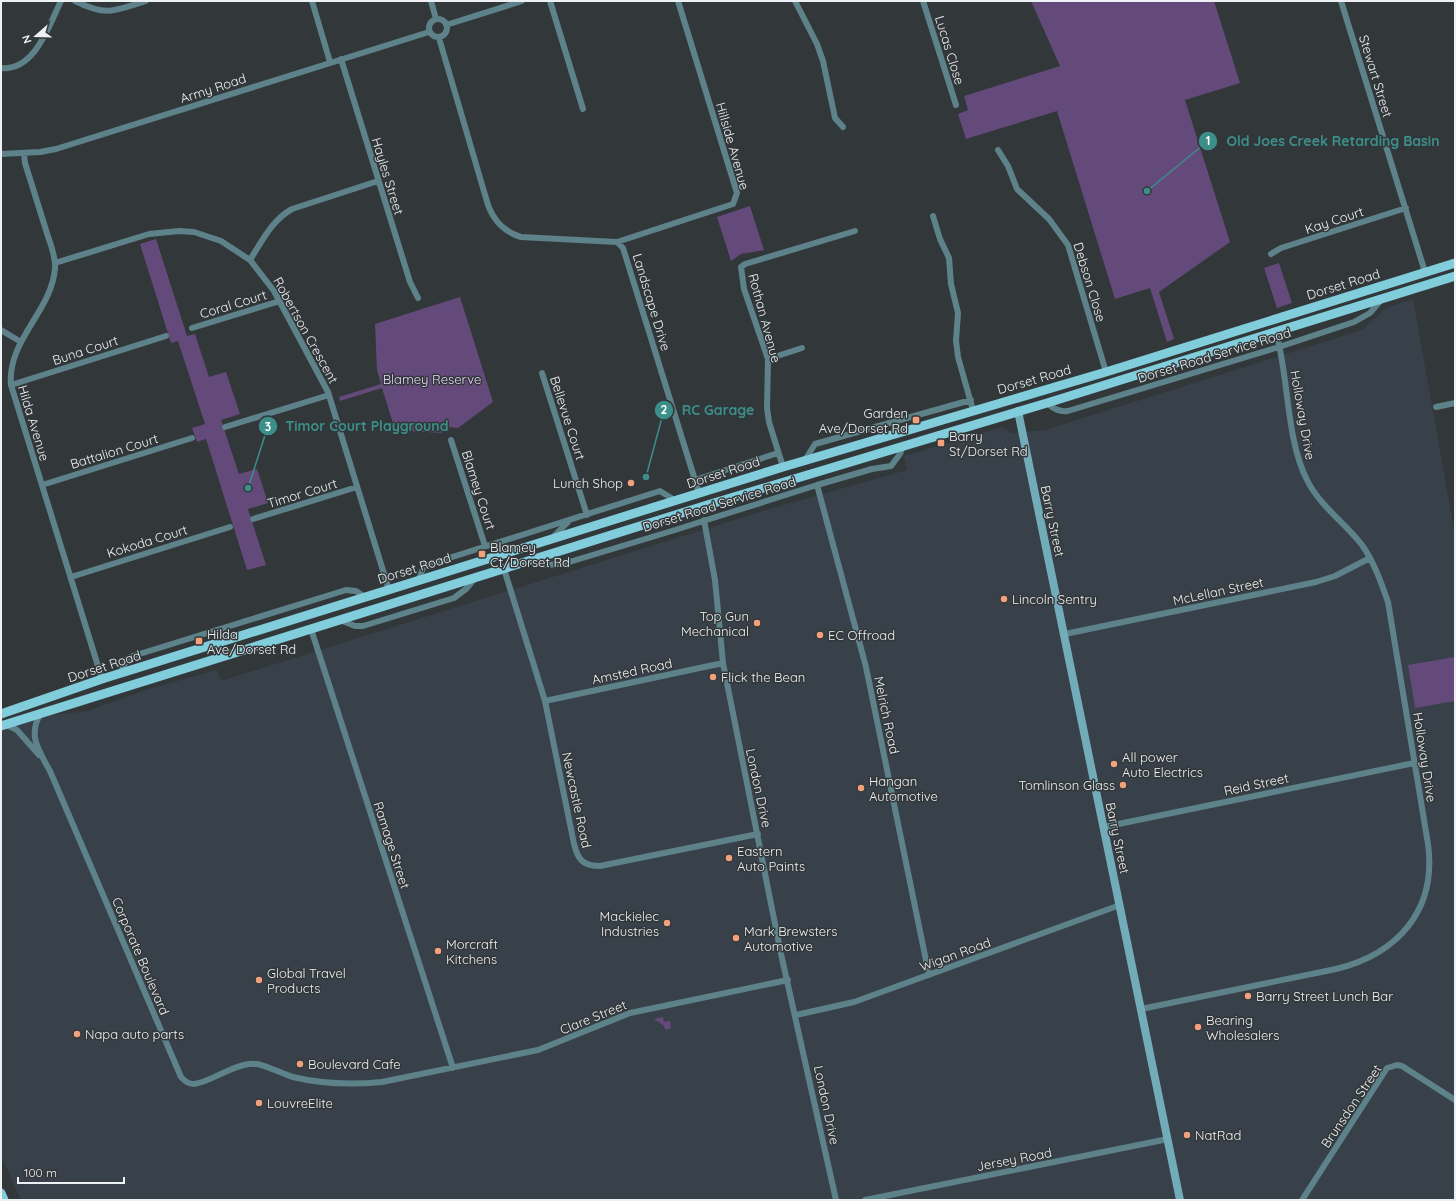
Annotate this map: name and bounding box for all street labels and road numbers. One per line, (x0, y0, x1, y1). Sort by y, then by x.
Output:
street label: Lucas Close (932, 14, 968, 86)
street label: Stewart Street (1356, 33, 1396, 119)
street label: Army Road (178, 70, 248, 106)
street label: Hillside Avenue (713, 100, 753, 192)
street label: Hayles Street (369, 135, 407, 217)
street label: Kay Court (1303, 203, 1365, 237)
street label: Debson Close (1070, 240, 1110, 324)
street label: Landscape Drive (630, 251, 674, 353)
street label: Dorset Road (1304, 265, 1382, 303)
street label: Rothan Avenue (745, 272, 785, 364)
street label: Robertson Crescent (270, 274, 342, 386)
street label: Coral Court (198, 286, 268, 322)
street label: Dorset Road Service Road (1135, 324, 1293, 386)
street label: Buna Court (50, 332, 120, 368)
street label: Dorset Road (995, 361, 1073, 397)
street label: Holloway Drive (1287, 369, 1319, 461)
street label: Bellevue Court (547, 374, 589, 462)
street label: Hilda Avenue (15, 383, 53, 463)
street label: Battalion Court (68, 430, 160, 472)
street label: Blamey Court (459, 448, 499, 532)
street label: Dorset Road (684, 453, 762, 491)
street label: Dorset Road Service Road (640, 473, 798, 535)
street label: Timor Court (265, 475, 339, 511)
street label: Barry Street (1038, 484, 1068, 558)
street label: Kokoda Court (105, 521, 189, 561)
street label: Dorset Road (375, 549, 453, 587)
street label: McLellan Street (1171, 574, 1265, 608)
street label: Dorset Road (65, 647, 143, 685)
street label: Amsted Road (590, 655, 674, 687)
street label: Melrich Road (871, 675, 903, 755)
street label: Holloway Drive (1410, 711, 1440, 803)
street label: London Drive (743, 747, 775, 829)
street label: Newcastle Road (559, 751, 595, 849)
street label: Reid Street (1222, 769, 1290, 799)
street label: Ramage Street (370, 799, 414, 891)
street label: Barry Street (1103, 801, 1133, 875)
street label: Corporate Boulevard (109, 895, 173, 1017)
street label: Wigan Road (917, 934, 993, 974)
street label: Clare Street (557, 996, 629, 1038)
street label: Brunsdon Street (1317, 1061, 1385, 1151)
street label: London Drive (811, 1064, 843, 1146)
street label: Jersey Road (975, 1144, 1053, 1174)

